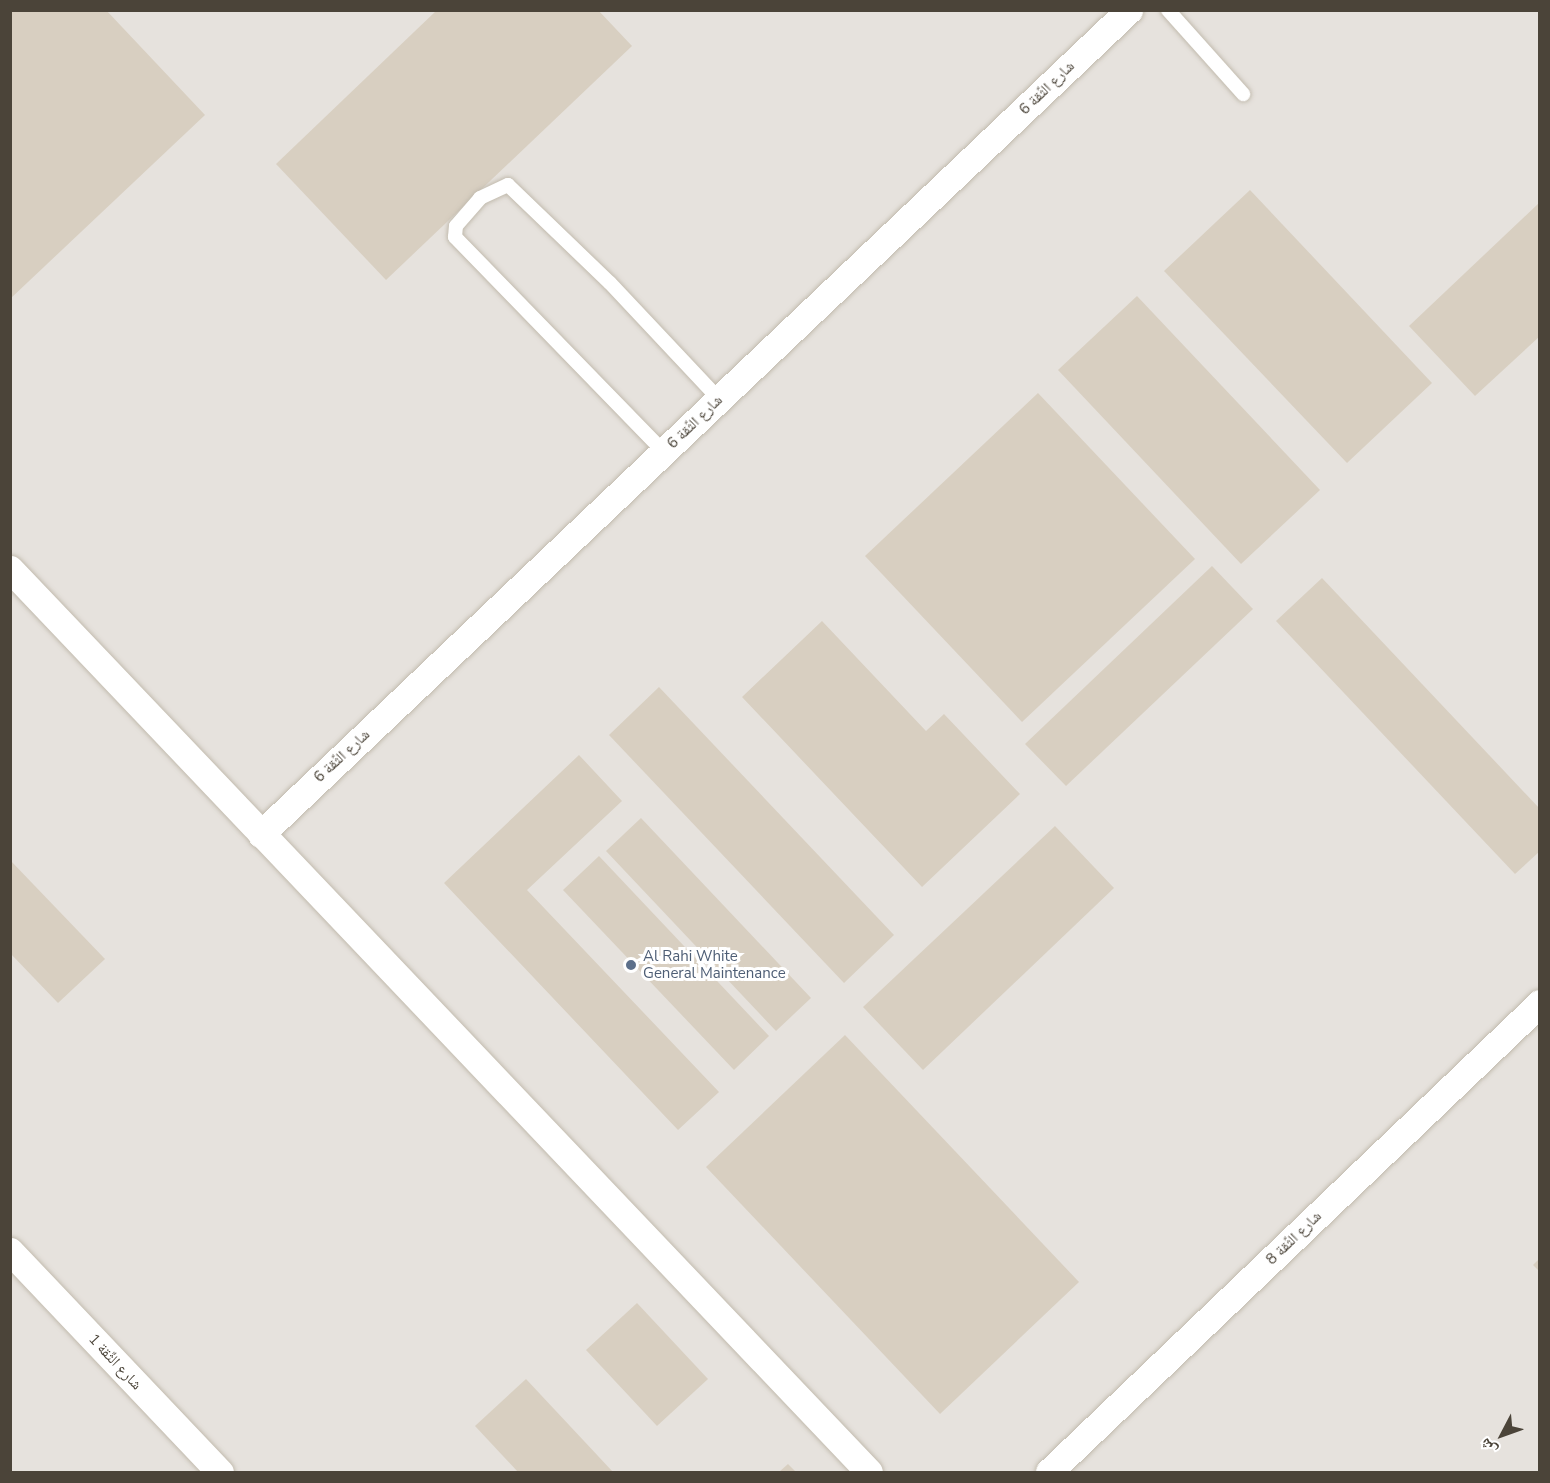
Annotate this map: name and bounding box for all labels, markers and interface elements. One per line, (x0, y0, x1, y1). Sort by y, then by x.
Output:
street label: شارع الثِّقة 6 (1016, 57, 1078, 119)
street label: شارع الثِّقة 6 (664, 391, 726, 453)
street label: شارع الثِّقة 6 (310, 726, 374, 786)
place label: Al Rahi White General Maintenance (643, 947, 786, 982)
marker: Al Rahi White General Maintenance (624, 958, 638, 972)
street label: شارع الثِّقة 8 (1263, 1207, 1325, 1269)
street label: شارع الثِّقة 1 (85, 1330, 145, 1394)
north arrow (1472, 1405, 1532, 1465)
text: ش (1475, 1433, 1502, 1460)

